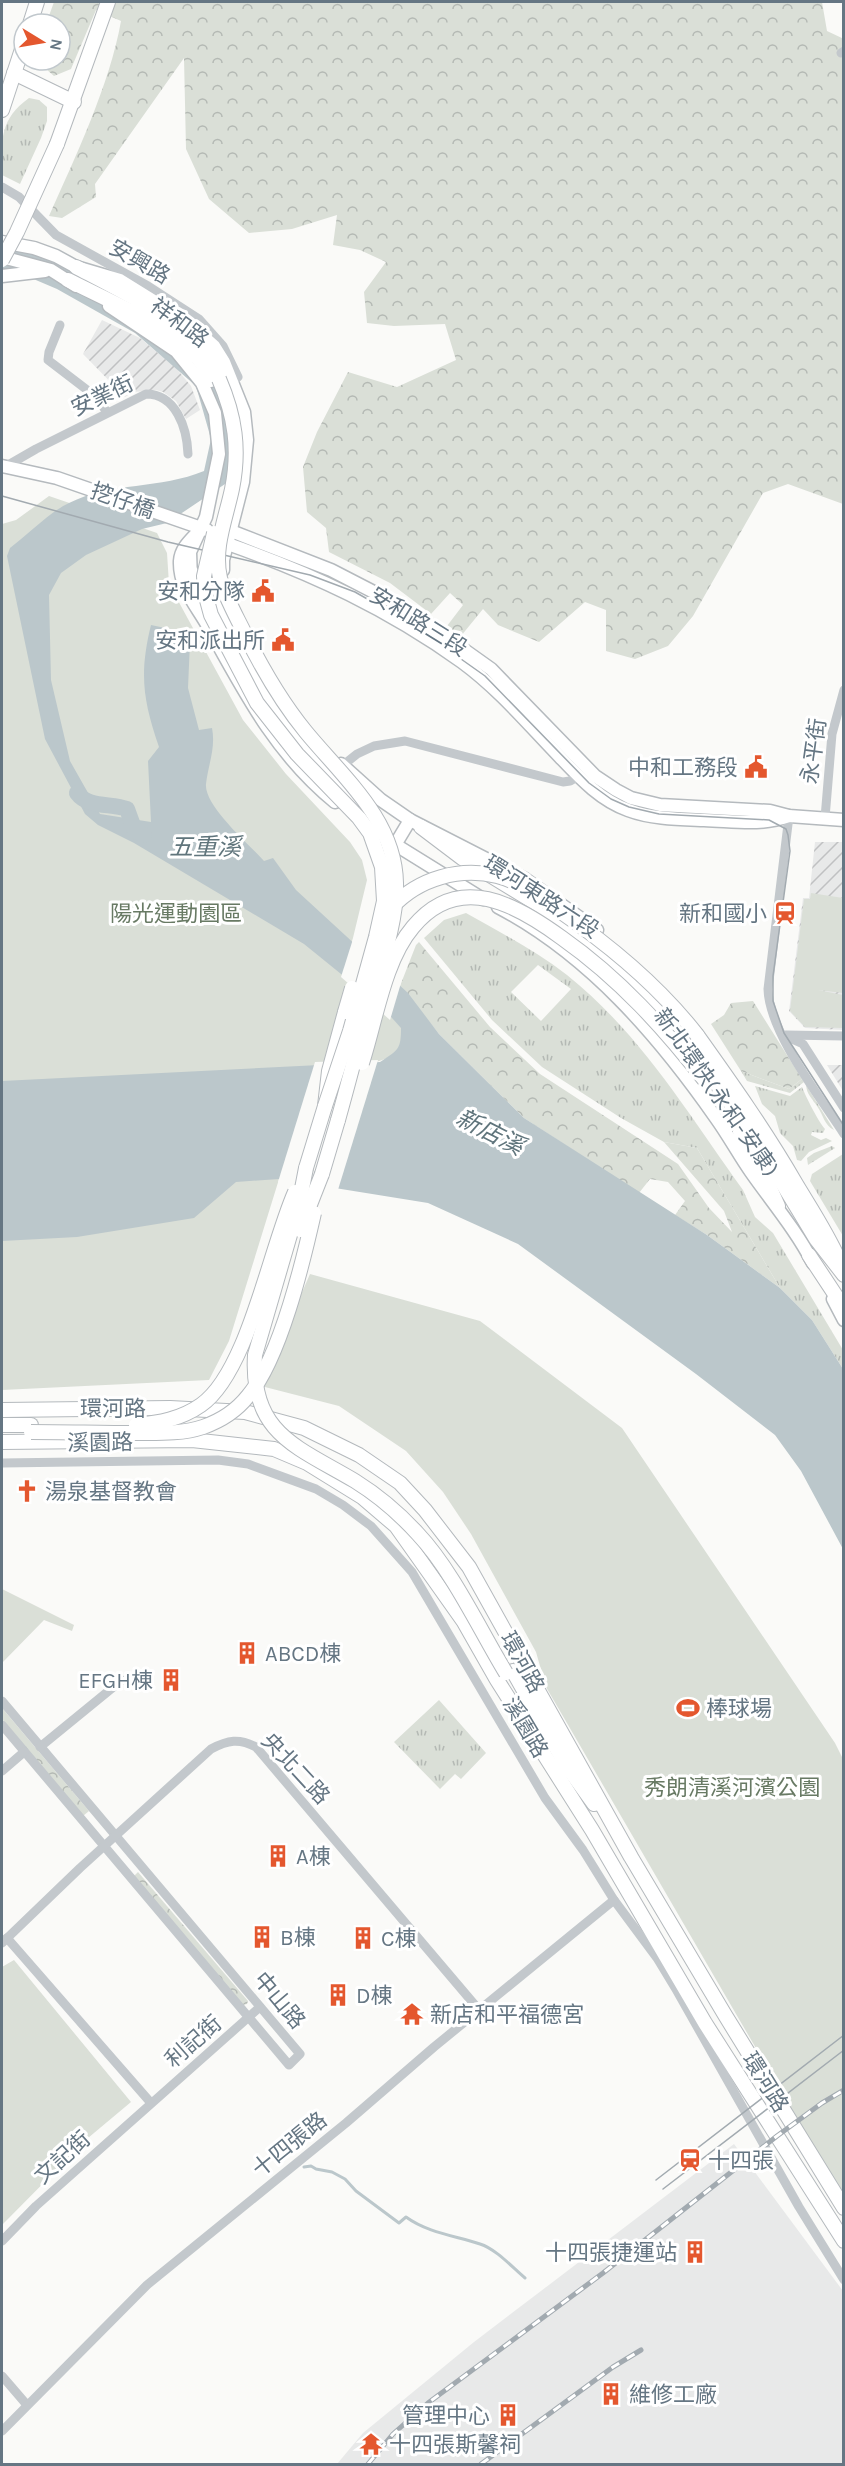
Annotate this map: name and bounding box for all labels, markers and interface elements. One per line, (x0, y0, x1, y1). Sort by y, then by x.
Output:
north arrow (12, 12, 72, 72)
text: N (46, 37, 67, 52)
street label: 安興路 (104, 234, 175, 290)
street label: 祥和路 (145, 293, 214, 353)
street label: 安業街 (67, 370, 138, 422)
street label: 挖仔橋 (87, 478, 158, 524)
public building icon: 安和分隊 (250, 578, 276, 604)
place label: 安和分隊 (157, 579, 245, 605)
street label: 安和路三段 (365, 582, 472, 662)
public building icon: 安和派出所 (270, 627, 296, 653)
place label: 安和派出所 (155, 628, 265, 654)
street label: 永平街 (797, 717, 831, 786)
public building icon: 中和工務段 (743, 754, 769, 780)
place label: 中和工務段 (628, 755, 738, 781)
water label: 五重溪 (169, 833, 244, 861)
street label: 環河東路六段 (479, 850, 604, 944)
station icon: 新和國小 (772, 900, 798, 926)
park label: 陽光運動園區 (110, 901, 242, 927)
place label: 新和國小 (679, 901, 767, 927)
street label: 新北環快(永和-安康) (648, 1003, 784, 1182)
water label: 新店溪 (452, 1103, 531, 1162)
street label: 環河路 (80, 1396, 146, 1422)
street label: 溪園路 (67, 1429, 133, 1457)
church icon: 湯泉基督教會 (14, 1478, 40, 1504)
place label: 湯泉基督教會 (45, 1479, 177, 1505)
street label: 環河路 (495, 1627, 549, 1698)
building icon: ABCD棟 (234, 1640, 260, 1666)
place label: ABCD棟 (265, 1641, 341, 1667)
building icon: EFGH棟 (158, 1667, 184, 1693)
place label: EFGH棟 (78, 1668, 153, 1694)
street label: 溪園路 (497, 1693, 553, 1763)
sports icon: 棒球場 (675, 1695, 701, 1721)
place label: 棒球場 (706, 1696, 772, 1722)
street label: 央北二路 (256, 1728, 335, 1810)
park label: 秀朗清溪河濱公園 (644, 1775, 820, 1801)
building icon: A棟 (265, 1843, 291, 1869)
place label: A棟 (296, 1844, 331, 1870)
building icon: B棟 (249, 1924, 275, 1950)
place label: B棟 (280, 1925, 316, 1951)
building icon: C棟 (350, 1925, 376, 1951)
place label: C棟 (381, 1926, 417, 1952)
street label: 中山路 (248, 1967, 310, 2034)
building icon: D棟 (325, 1982, 351, 2008)
place label: D棟 (356, 1983, 393, 2009)
temple icon: 新店和平福德宮 (399, 2001, 425, 2027)
place label: 新店和平福德宮 (430, 2002, 584, 2028)
street label: 利記街 (160, 2010, 227, 2073)
street label: 環河路 (737, 2048, 794, 2117)
street label: 十四張路 (247, 2107, 332, 2183)
street label: 文記街 (29, 2126, 96, 2189)
station icon: 十四張 (677, 2147, 703, 2173)
place label: 十四張 (708, 2148, 774, 2174)
building icon: 十四張捷運站 (682, 2239, 708, 2265)
place label: 十四張捷運站 (545, 2240, 677, 2266)
building icon: 維修工廠 (598, 2381, 624, 2407)
place label: 維修工廠 (629, 2382, 717, 2408)
building icon: 管理中心 (495, 2402, 521, 2428)
place label: 管理中心 (402, 2403, 490, 2429)
temple icon: 十四張斯馨祠 (358, 2431, 384, 2457)
place label: 十四張斯馨祠 (389, 2432, 521, 2458)

